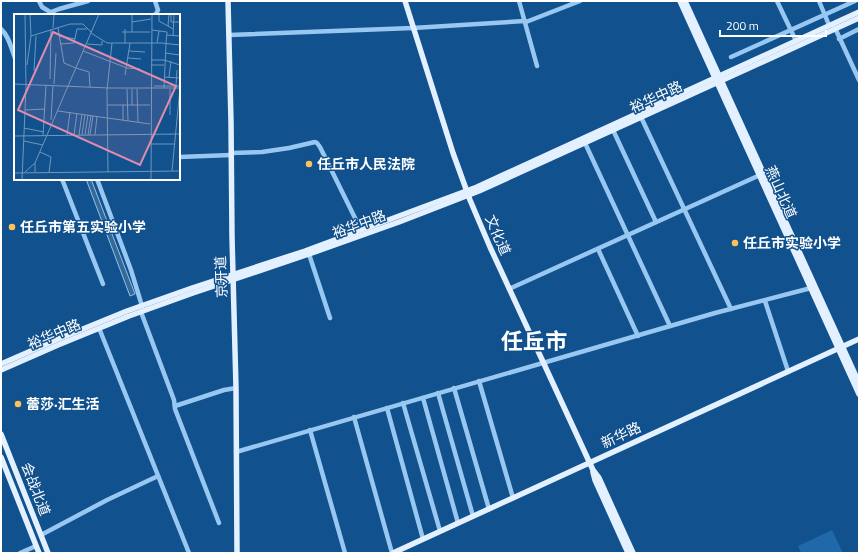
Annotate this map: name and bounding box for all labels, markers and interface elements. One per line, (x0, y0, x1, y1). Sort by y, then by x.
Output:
scale bar (720, 12, 826, 38)
inset map (14, 14, 180, 180)
text: 200 m (726, 16, 759, 35)
street label: 裕华中路 (626, 75, 686, 118)
place label: 任丘市人民法院 (317, 153, 415, 174)
marker: 任丘市人民法院 (304, 159, 314, 169)
street label: 燕山北道 (760, 162, 802, 222)
street label: 裕华中路 (329, 204, 389, 243)
street label: 文化道 (480, 211, 517, 258)
place label: 任丘市第五实验小学 (20, 216, 146, 237)
marker: 任丘市第五实验小学 (7, 222, 17, 232)
place label: 任丘市实验小学 (743, 232, 841, 253)
marker: 任丘市实验小学 (730, 238, 740, 248)
street label: 京开道 (209, 256, 232, 298)
street label: 裕华中路 (24, 313, 84, 354)
district label: 任丘市 (501, 324, 567, 358)
place label: 蕾莎·汇生活 (26, 393, 100, 414)
marker: 蕾莎·汇生活 (13, 399, 23, 409)
street label: 新华路 (597, 416, 644, 453)
street label: 会战北道 (17, 459, 56, 519)

